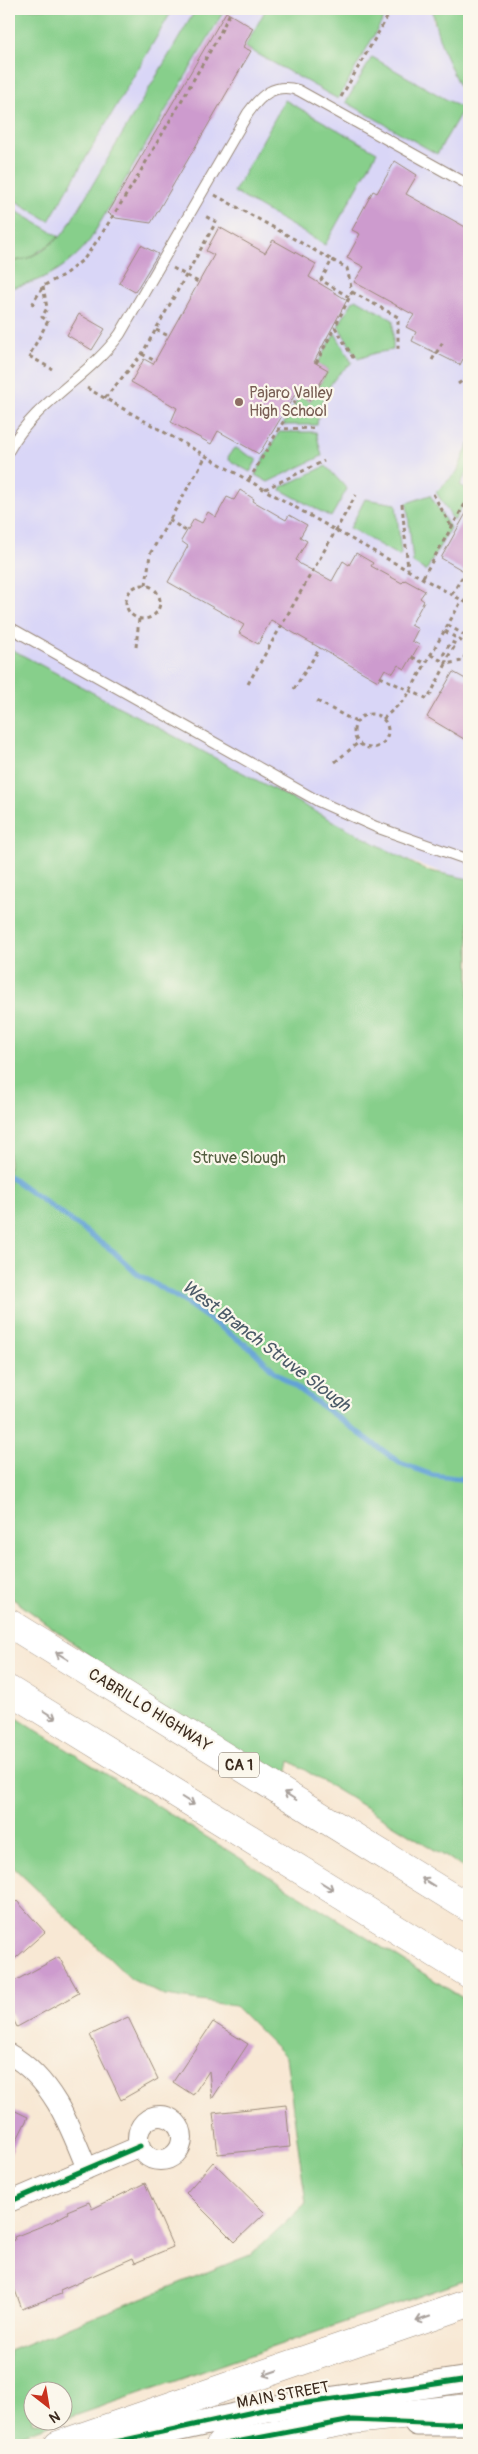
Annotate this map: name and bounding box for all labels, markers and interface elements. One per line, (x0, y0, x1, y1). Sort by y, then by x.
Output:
place label: Pajaro Valley High School (249, 383, 333, 421)
marker: Pajaro Valley High School (233, 396, 245, 408)
park label: Struve Slough (192, 1148, 286, 1168)
water label: West Branch Struve Slough (177, 1275, 356, 1418)
one-way arrow (56, 1650, 70, 1660)
street label: CABRILLO HIGHWAY (85, 1664, 215, 1756)
one-way arrow (43, 1711, 57, 1721)
road number: CA 1 (219, 1752, 259, 1778)
one-way arrow (283, 1791, 297, 1801)
one-way arrow (181, 1796, 195, 1806)
one-way arrow (421, 1876, 435, 1886)
one-way arrow (319, 1882, 333, 1892)
one-way arrow (416, 2315, 431, 2324)
one-way arrow (263, 2369, 278, 2378)
street label: MAIN STREET (235, 2377, 331, 2413)
north arrow (22, 2382, 72, 2432)
text: N (46, 2407, 63, 2426)

